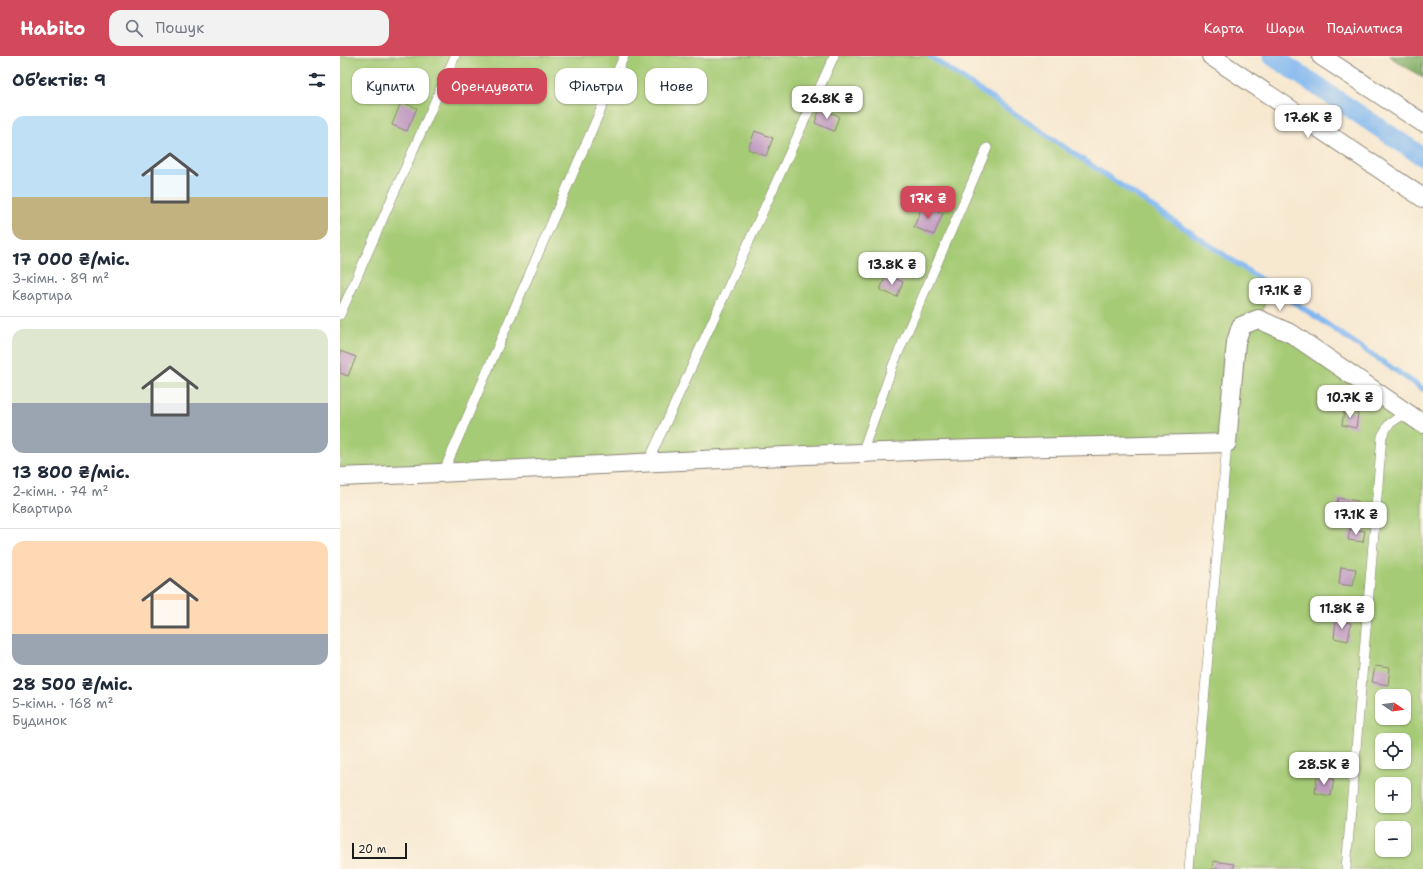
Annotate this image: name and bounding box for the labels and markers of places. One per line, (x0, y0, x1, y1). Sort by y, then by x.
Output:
pin: 26.8K ₴ (790, 86, 864, 120)
pin: 17.6K ₴ (1271, 105, 1345, 139)
pin: 17K ₴ (900, 186, 956, 220)
pin: 13.8K ₴ (855, 252, 929, 286)
pin: 17.1K ₴ (1243, 278, 1317, 312)
pin: 10.7K ₴ (1313, 385, 1387, 419)
pin: 17.1K ₴ (1319, 502, 1393, 536)
pin: 11.8K ₴ (1305, 596, 1379, 630)
pin: 28.5K ₴ (1287, 752, 1361, 786)

